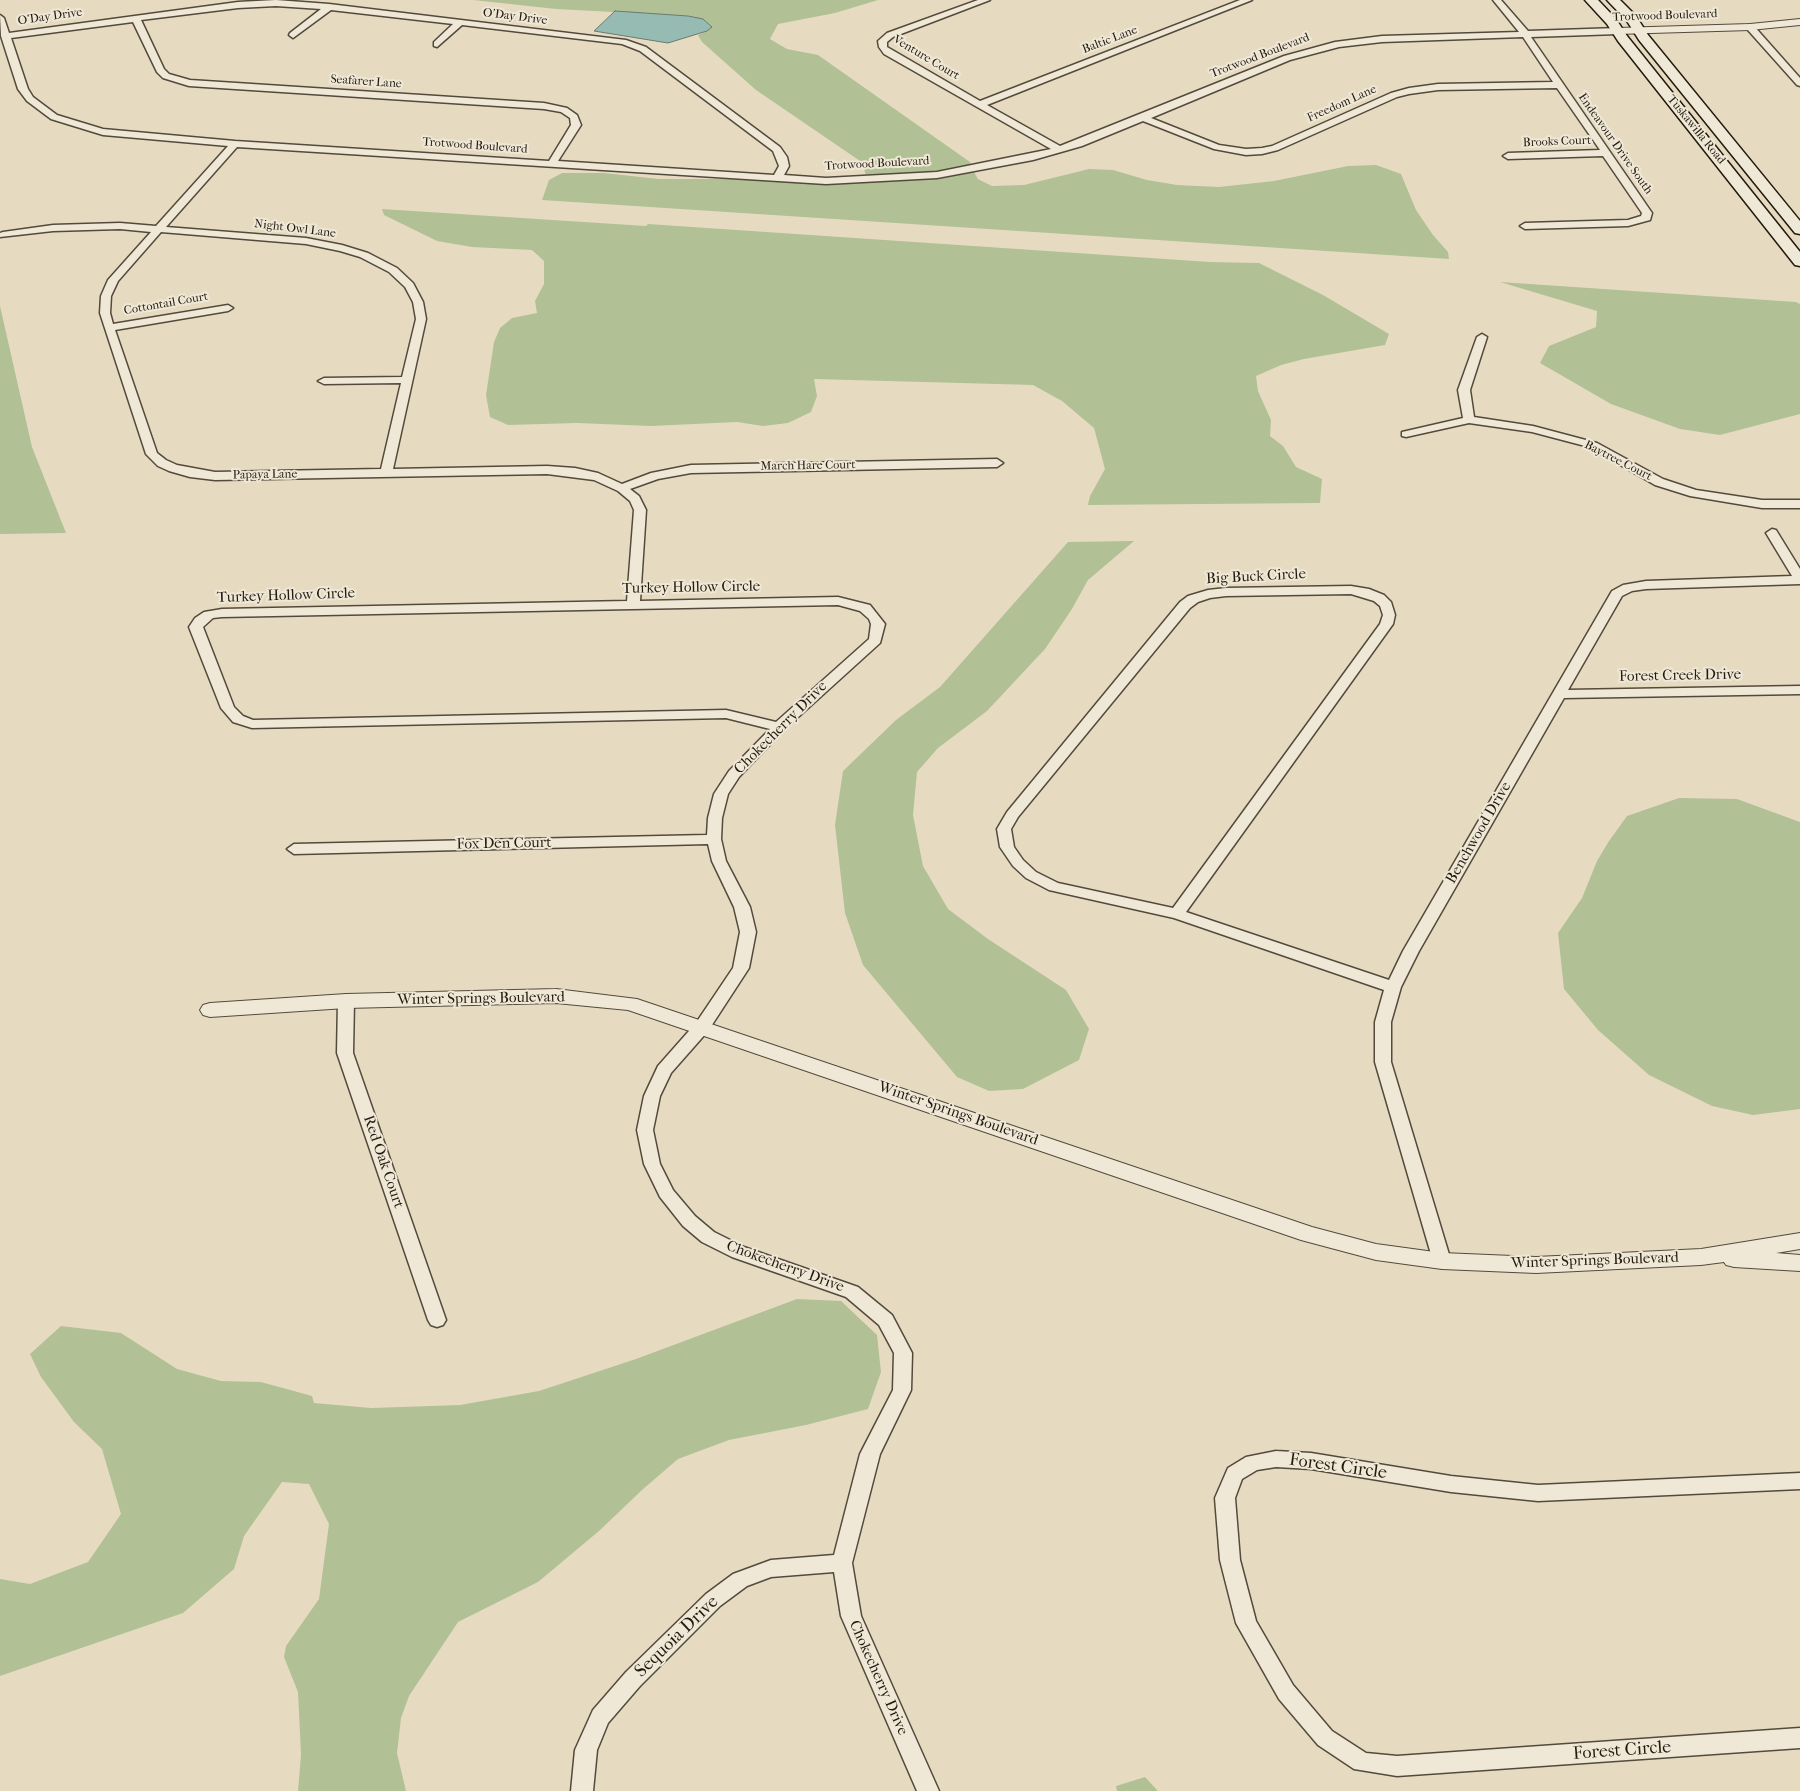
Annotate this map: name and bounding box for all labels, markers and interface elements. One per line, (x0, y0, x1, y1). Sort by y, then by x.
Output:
street label: O'Day Drive (17, 5, 83, 29)
street label: O'Day Drive (482, 6, 548, 28)
street label: Trotwood Boulevard (1612, 7, 1718, 25)
street label: Baltic Lane (1080, 23, 1140, 57)
street label: Trotwood Boulevard (1208, 30, 1312, 82)
street label: Venture Court (890, 33, 962, 83)
street label: Seafarer Lane (330, 72, 402, 92)
street label: Freedom Lane (1305, 82, 1379, 126)
street label: Endeavour Drive South (1575, 91, 1655, 197)
street label: Tuskawilla Road (1664, 93, 1728, 167)
street label: Brooks Court (1523, 134, 1591, 150)
street label: Trotwood Boulevard (422, 135, 528, 157)
street label: Trotwood Boulevard (824, 154, 930, 174)
street label: Night Owl Lane (253, 217, 337, 241)
street label: Cottontail Court (123, 290, 209, 318)
street label: Baytree Court (1582, 438, 1654, 484)
street label: March Hare Court (760, 458, 856, 474)
street label: Papaya Lane (233, 467, 297, 483)
street label: Big Buck Circle (1206, 565, 1306, 589)
street label: Turkey Hollow Circle (622, 578, 760, 598)
street label: Turkey Hollow Circle (217, 585, 355, 607)
street label: Forest Creek Drive (1619, 666, 1741, 686)
street label: Chokecherry Drive (731, 678, 831, 778)
street label: Benchwood Drive (1443, 779, 1515, 887)
street label: Fox Den Court (456, 834, 552, 854)
street label: Winter Springs Boulevard (397, 989, 565, 1009)
street label: Winter Springs Boulevard (876, 1078, 1040, 1150)
street label: Red Oak Court (359, 1113, 407, 1211)
street label: Chokecherry Drive (724, 1237, 846, 1297)
street label: Winter Springs Boulevard (1511, 1249, 1679, 1273)
street label: Forest Circle (1288, 1449, 1388, 1485)
street label: Sequoia Drive (631, 1592, 723, 1682)
street label: Chokecherry Drive (845, 1618, 911, 1738)
street label: Forest Circle (1572, 1737, 1672, 1765)

